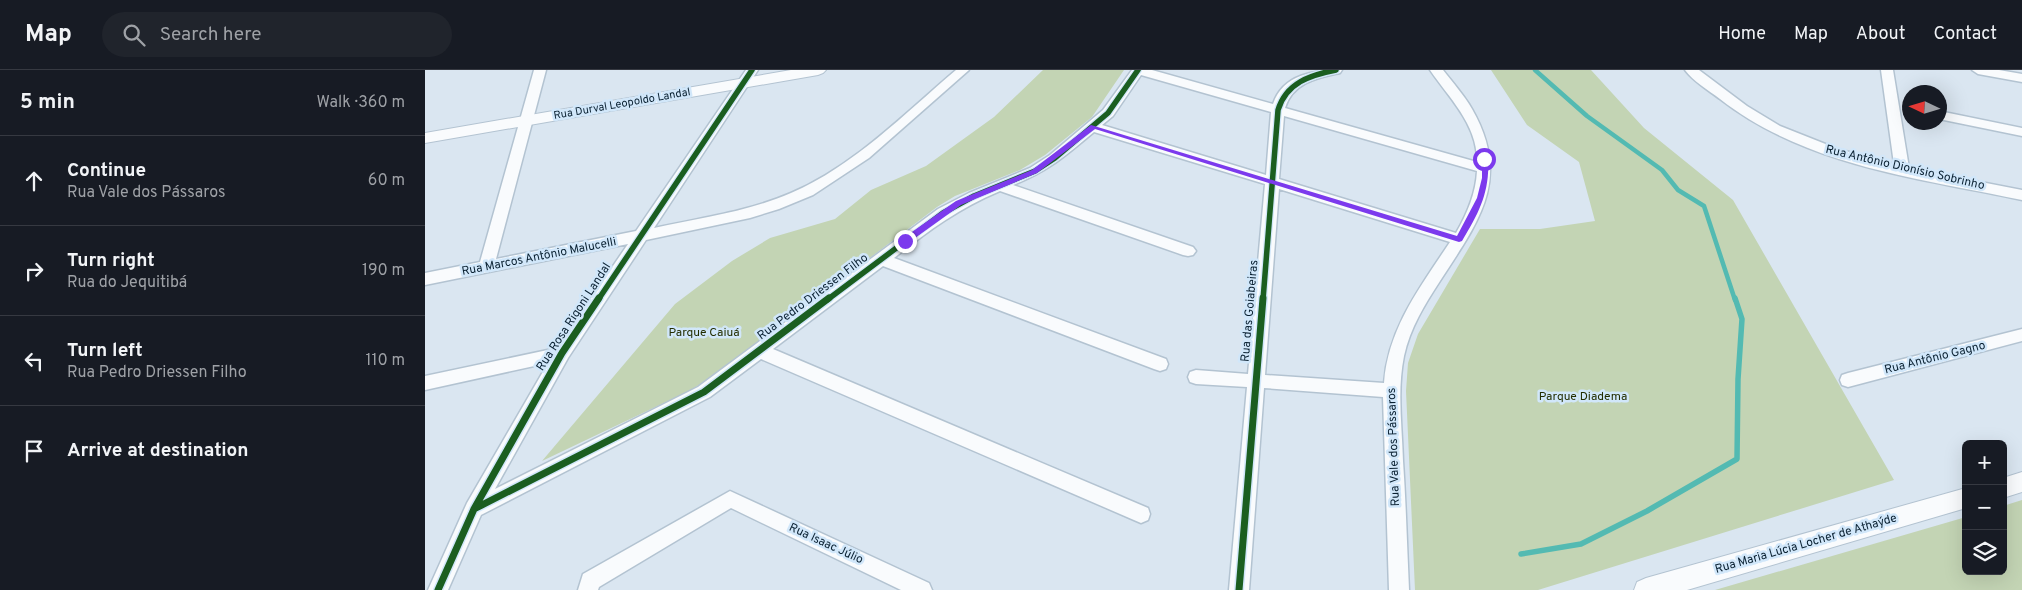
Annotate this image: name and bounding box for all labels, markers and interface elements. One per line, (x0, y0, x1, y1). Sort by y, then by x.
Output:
search box (102, 12, 452, 57)
text: Map (25, 20, 72, 50)
icon: search (120, 21, 148, 49)
text: Search here (160, 23, 261, 47)
text: Home (1718, 23, 1766, 46)
text: Map (1794, 23, 1828, 46)
text: About (1856, 23, 1905, 46)
text: Contact (1933, 23, 1997, 46)
street label: Rua Durval Leopoldo Landal (553, 85, 691, 123)
north arrow (1902, 85, 1947, 130)
text: 5 min (20, 89, 75, 116)
text: Walk · 360 m (317, 93, 405, 113)
street label: Rua Antônio Dionísio Sobrinho (1824, 142, 1986, 194)
route start (1473, 148, 1496, 171)
text: Continue (67, 159, 146, 183)
icon: ahead (20, 167, 48, 195)
text: 60 m (368, 171, 405, 191)
text: Rua Vale dos Pássaros (67, 183, 225, 203)
route end (894, 230, 917, 253)
street label: Rua Marcos Antônio Malucelli (460, 234, 618, 280)
text: Turn right (67, 249, 155, 273)
street label: Rua Pedro Driessen Filho (754, 250, 872, 344)
icon: right (20, 257, 48, 285)
street label: Rua das Goiabeiras (1238, 259, 1262, 363)
street label: Rua Rosa Rigoni Landal (533, 260, 615, 374)
text: 190 m (362, 261, 405, 281)
text: Rua do Jequitibá (67, 273, 187, 293)
park label: Parque Caiuá (668, 325, 740, 341)
street label: Rua Antônio Gagno (1883, 338, 1988, 378)
text: Turn left (67, 339, 143, 363)
icon: left (20, 347, 48, 375)
text: 110 m (365, 351, 405, 371)
text: Rua Pedro Driessen Filho (67, 363, 247, 383)
street label: Rua Vale dos Pássaros (1384, 387, 1404, 507)
park label: Parque Diadema (1539, 389, 1627, 405)
icon: arrive (20, 437, 48, 465)
text: Arrive at destination (67, 439, 248, 463)
map controls (1962, 440, 2007, 575)
button: + (1962, 440, 2007, 485)
button: − (1962, 485, 2007, 530)
street label: Rua Maria Lúcia Locher de Athaýde (1713, 510, 1899, 578)
street label: Rua Isaac Júlio (786, 520, 866, 568)
button: layers (1962, 530, 2007, 575)

